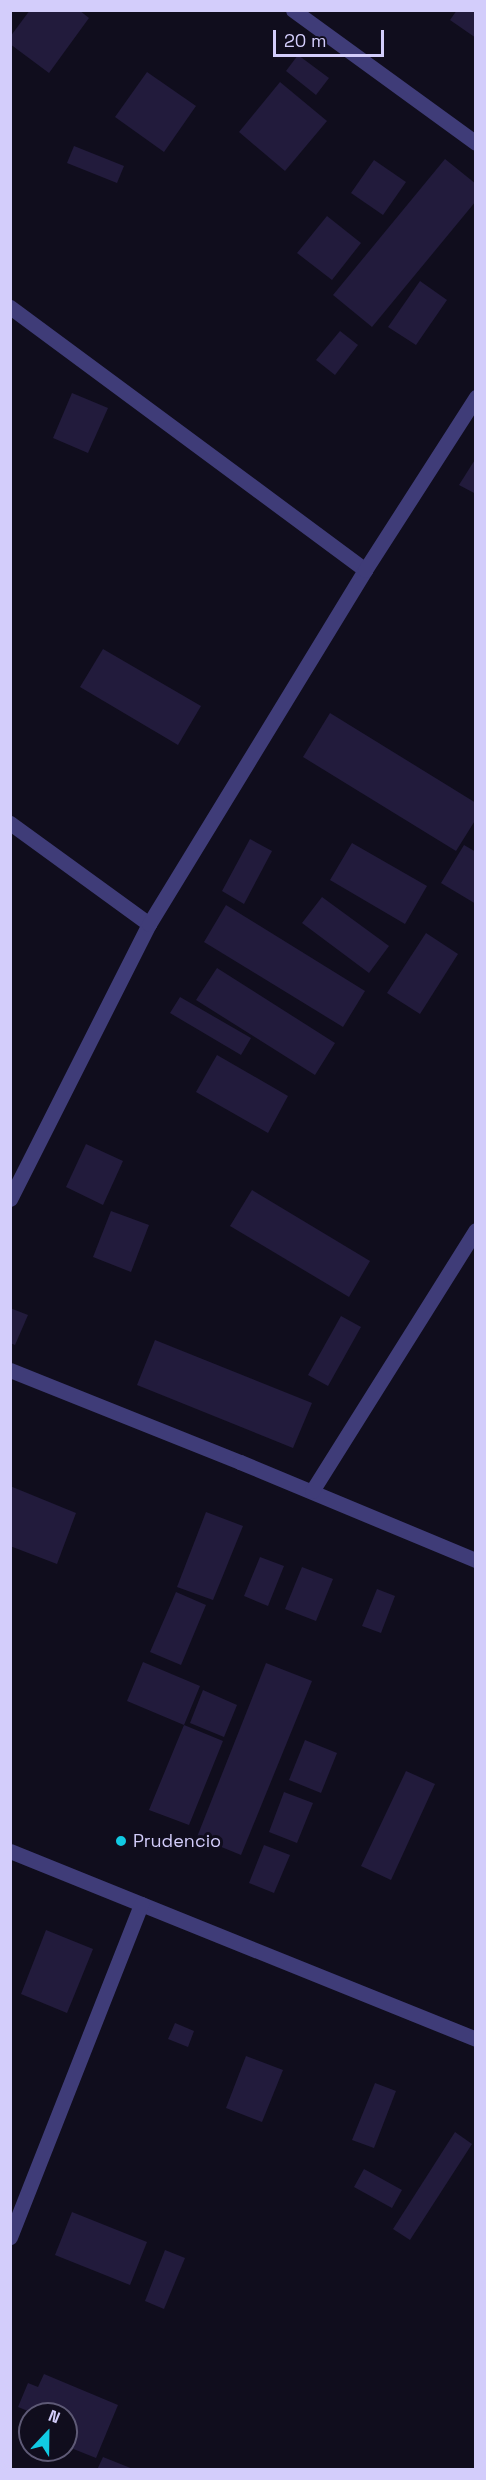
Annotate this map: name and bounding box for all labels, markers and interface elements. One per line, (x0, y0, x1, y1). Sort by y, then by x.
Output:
scale bar (276, 18, 387, 56)
text: 20 m (284, 29, 327, 52)
place label: Prudencio (133, 1830, 221, 1852)
marker: Prudencio (114, 1834, 128, 1848)
north arrow (18, 2402, 78, 2462)
text: N (45, 2405, 63, 2428)

